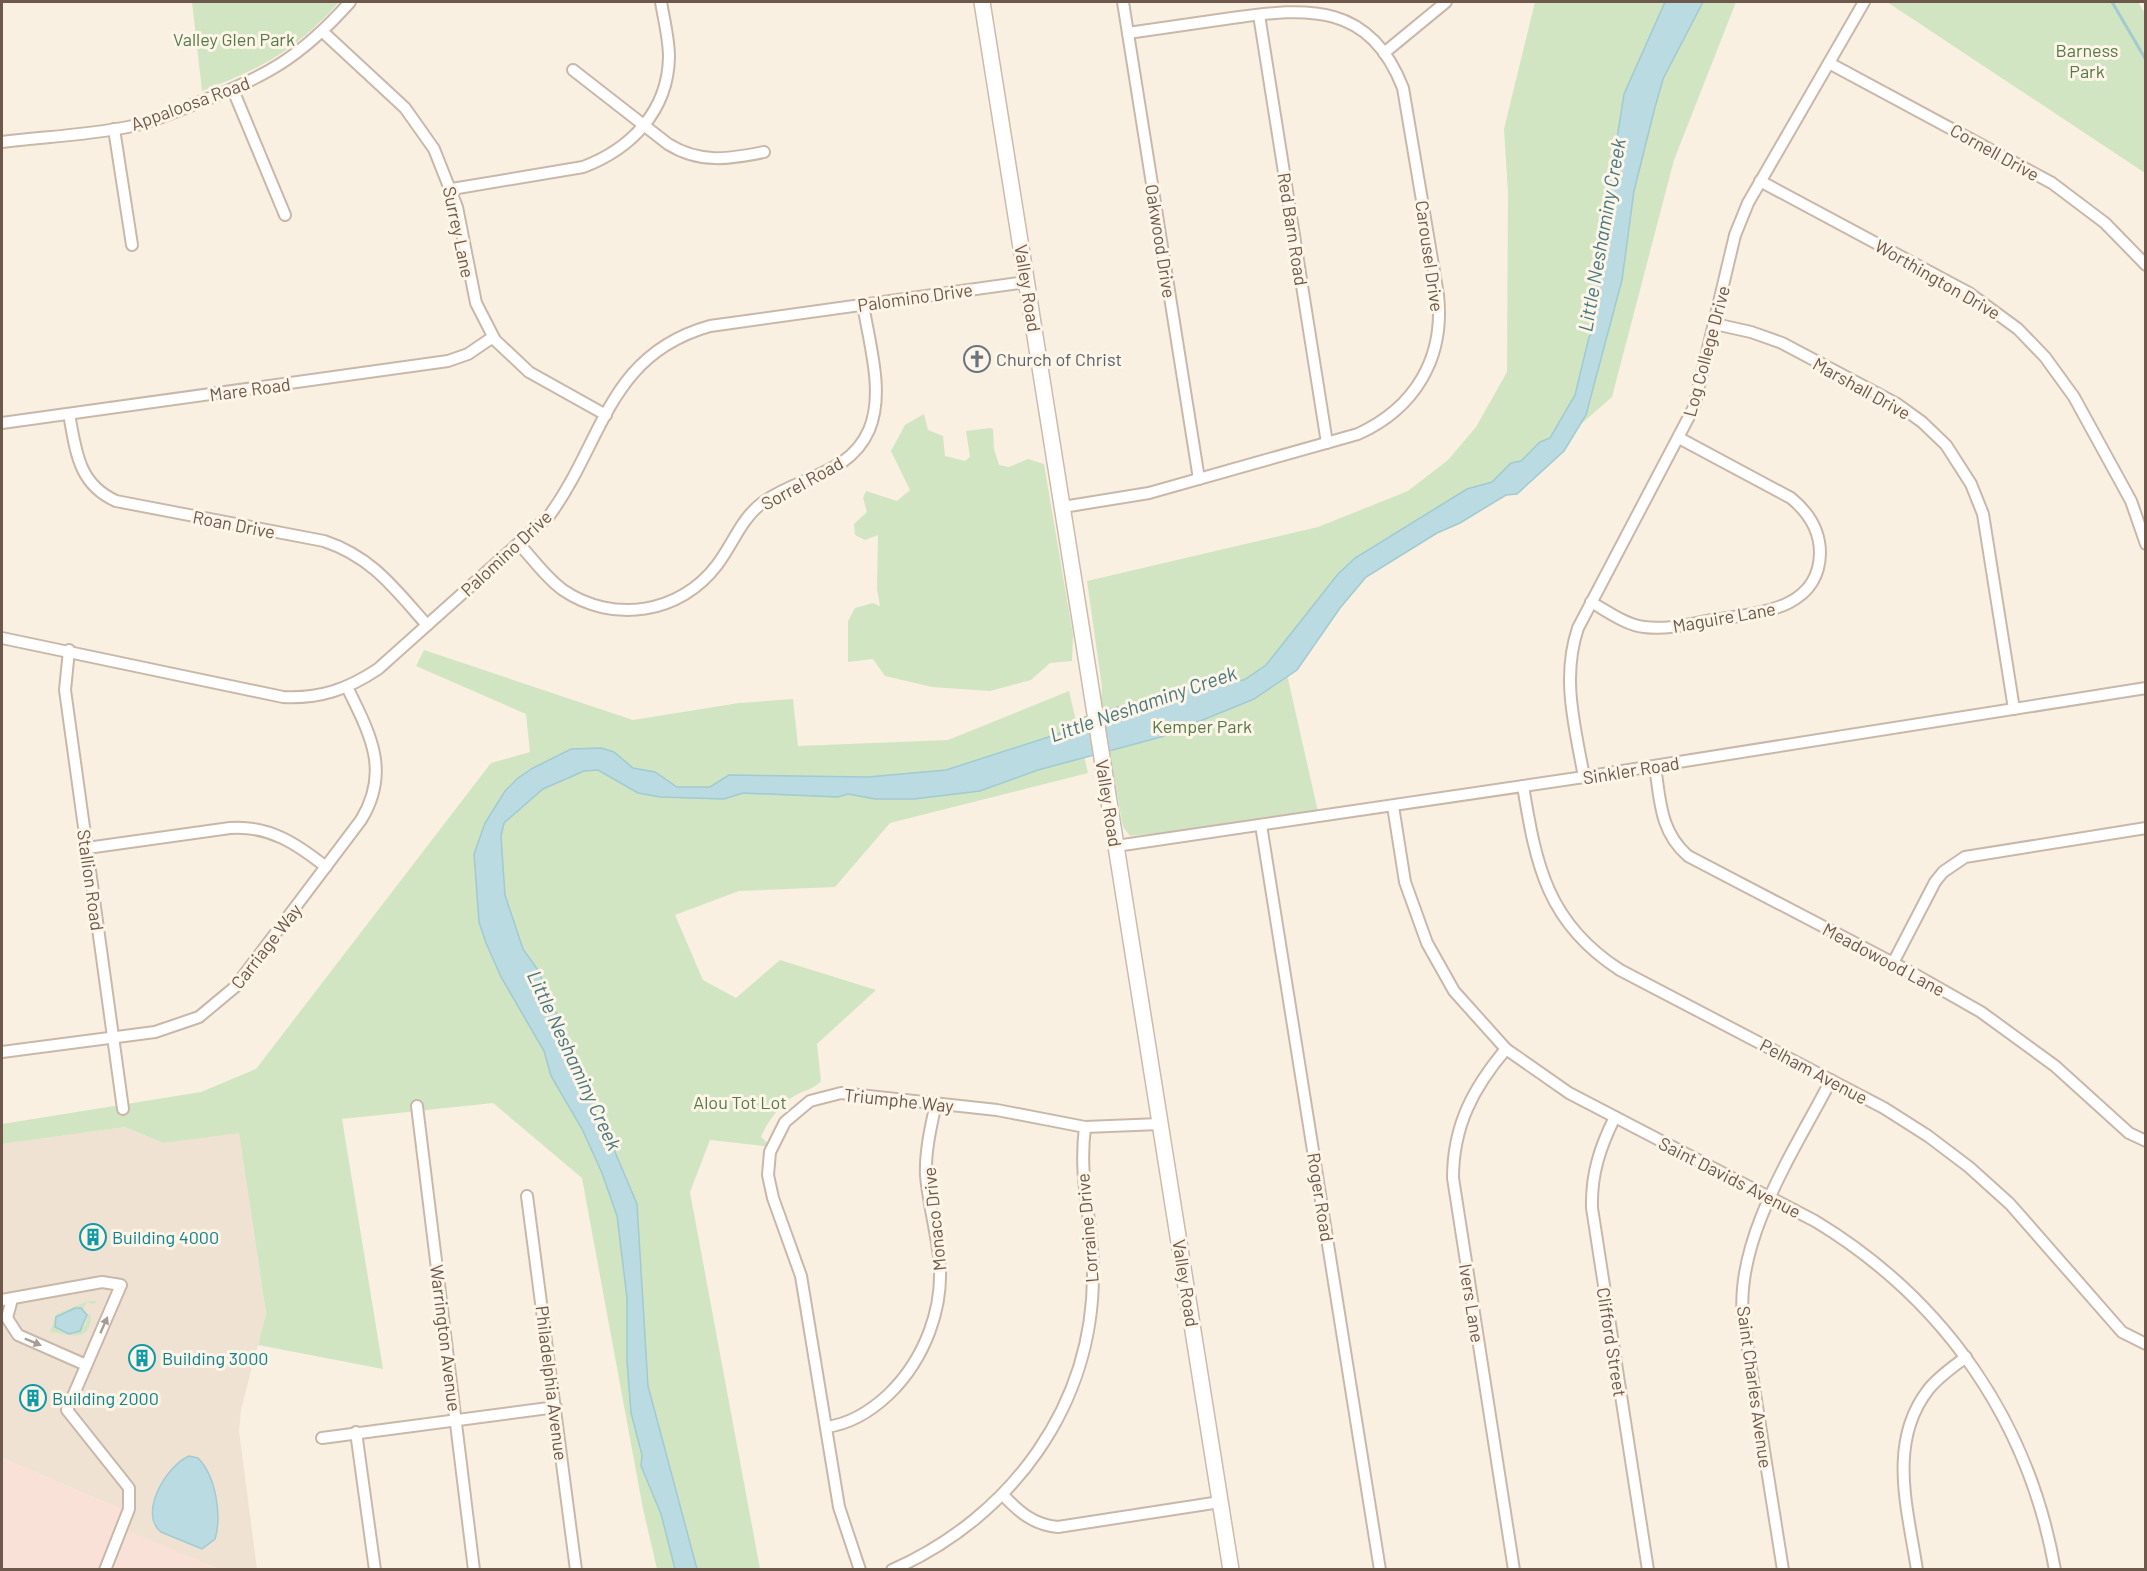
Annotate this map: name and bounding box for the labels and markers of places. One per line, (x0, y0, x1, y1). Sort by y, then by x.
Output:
church icon: Church of Christ (962, 344, 992, 374)
place label: Church of Christ (996, 348, 1122, 370)
building icon: Building 4000 (78, 1222, 108, 1252)
place label: Building 4000 (112, 1226, 219, 1248)
building icon: Building 3000 (127, 1343, 157, 1373)
place label: Building 3000 (162, 1347, 269, 1369)
building icon: Building 2000 (18, 1383, 48, 1413)
place label: Building 2000 (52, 1387, 159, 1409)

